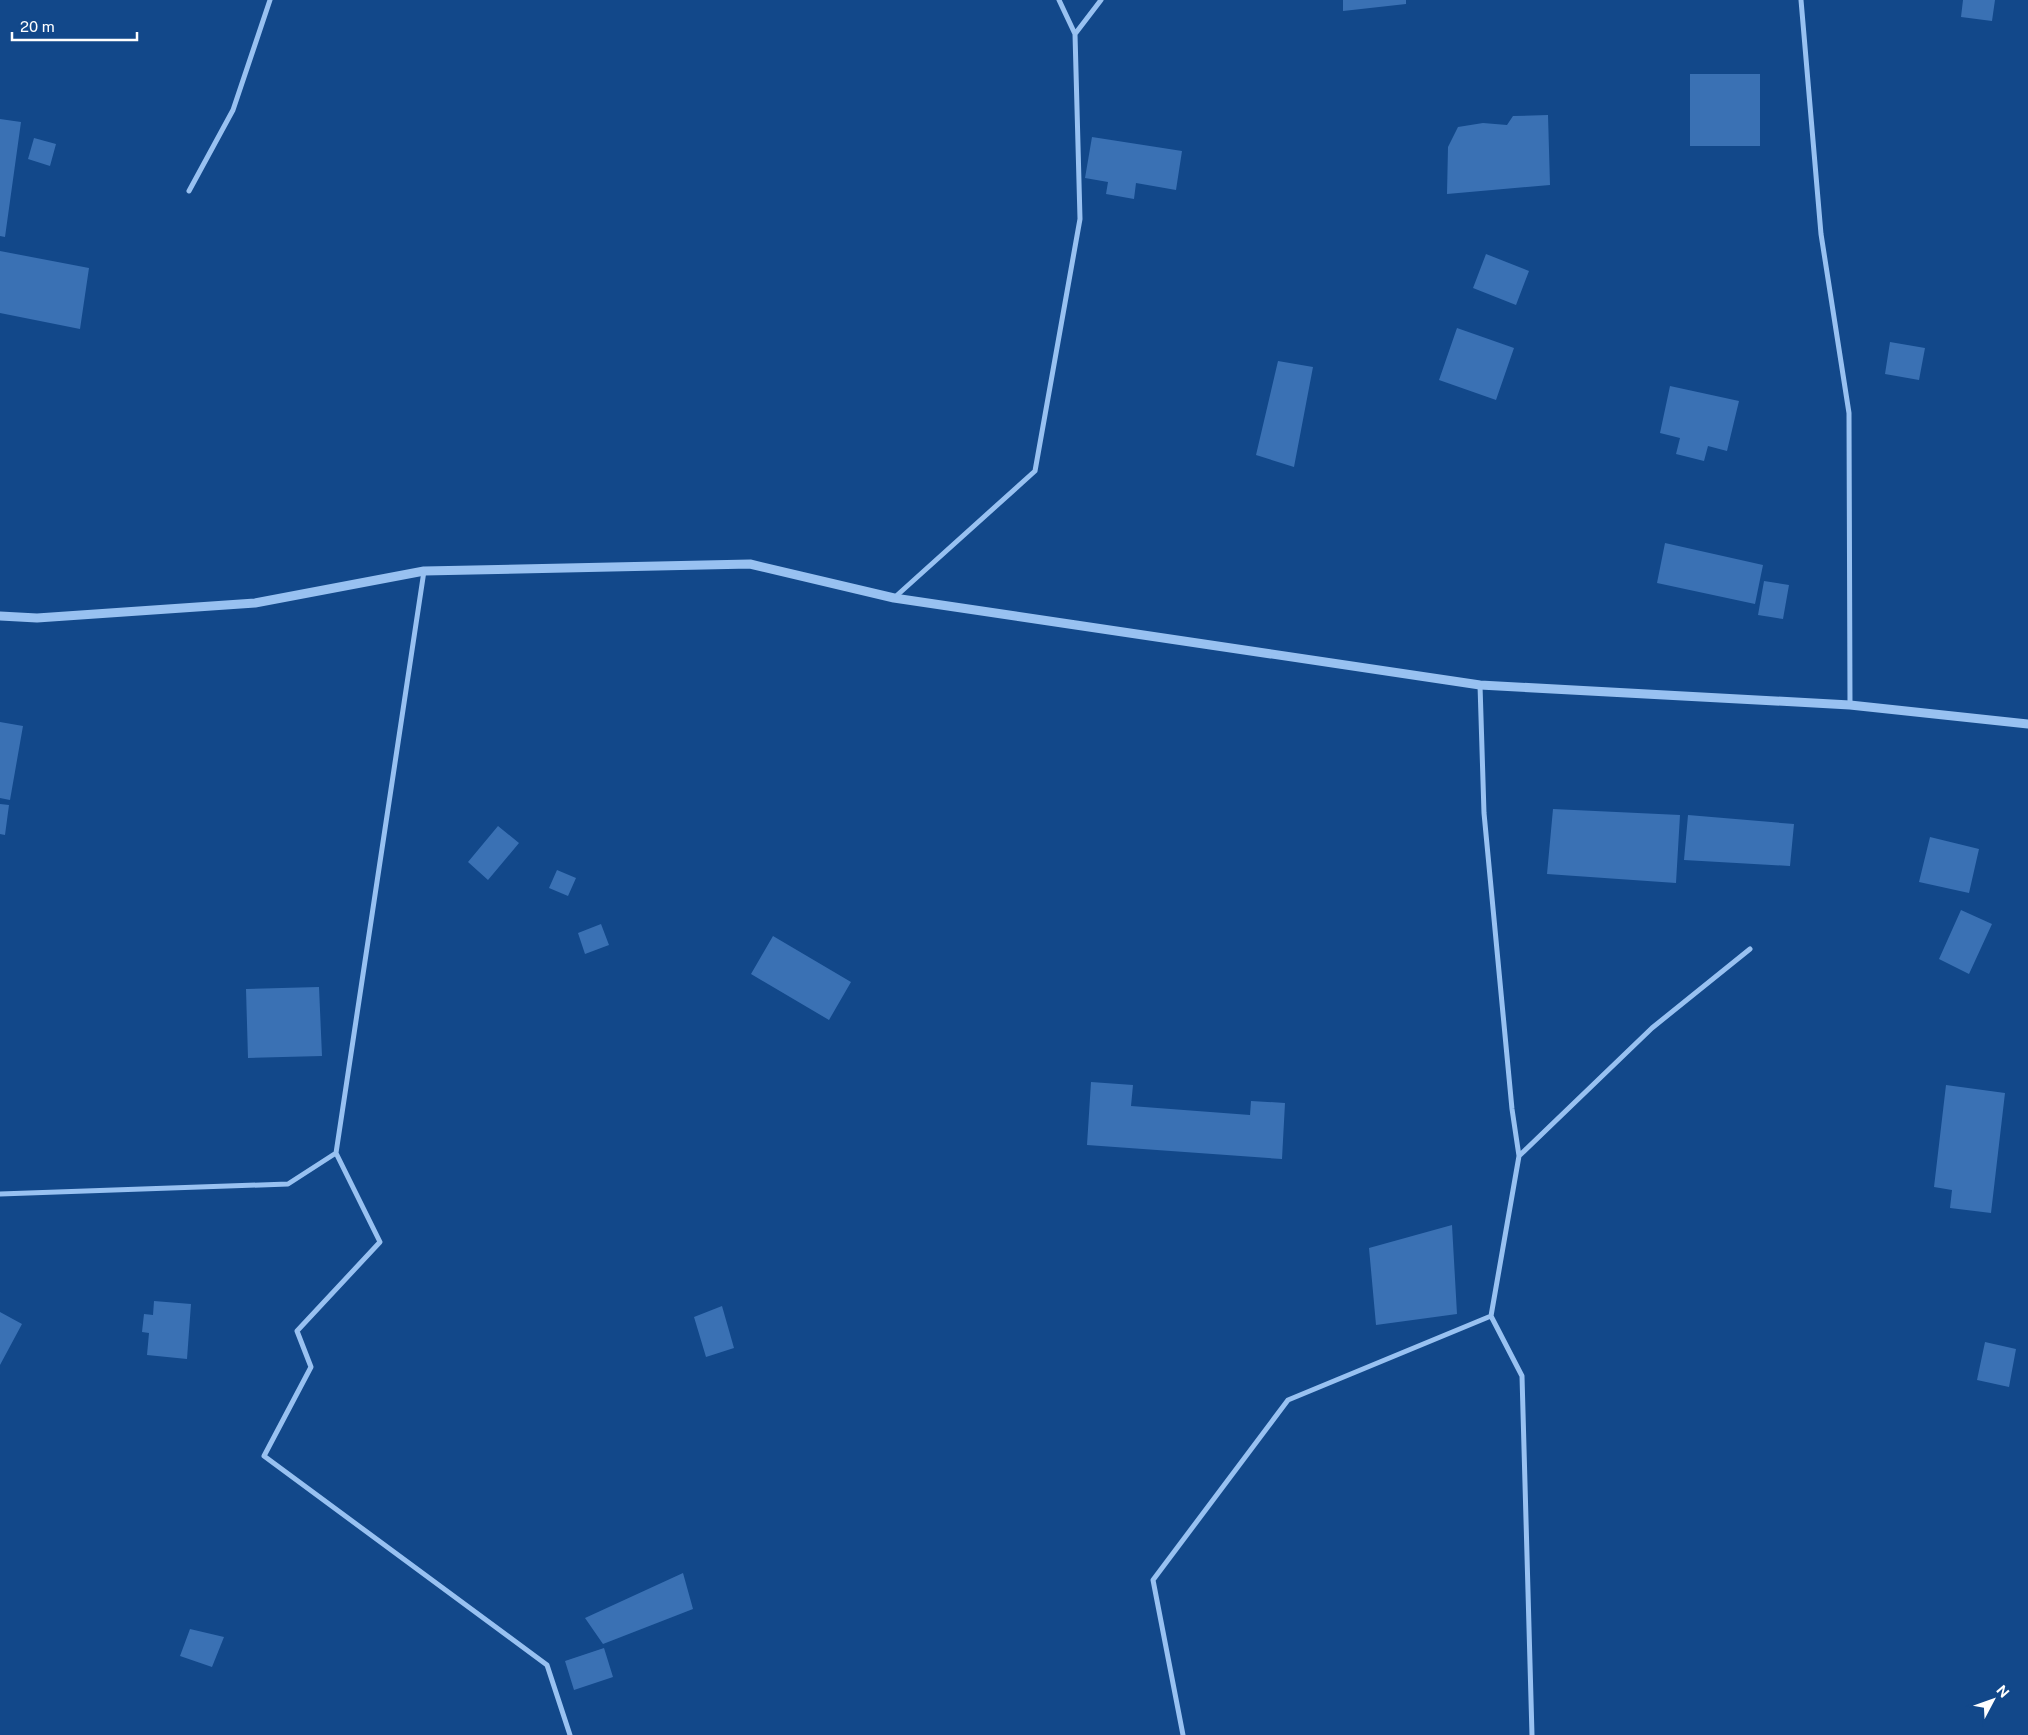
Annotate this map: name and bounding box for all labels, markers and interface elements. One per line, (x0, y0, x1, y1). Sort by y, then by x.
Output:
scale bar (12, 10, 138, 42)
text: 20 m (20, 18, 55, 35)
north arrow (1968, 1675, 2018, 1725)
text: N (1993, 1682, 2012, 1701)

